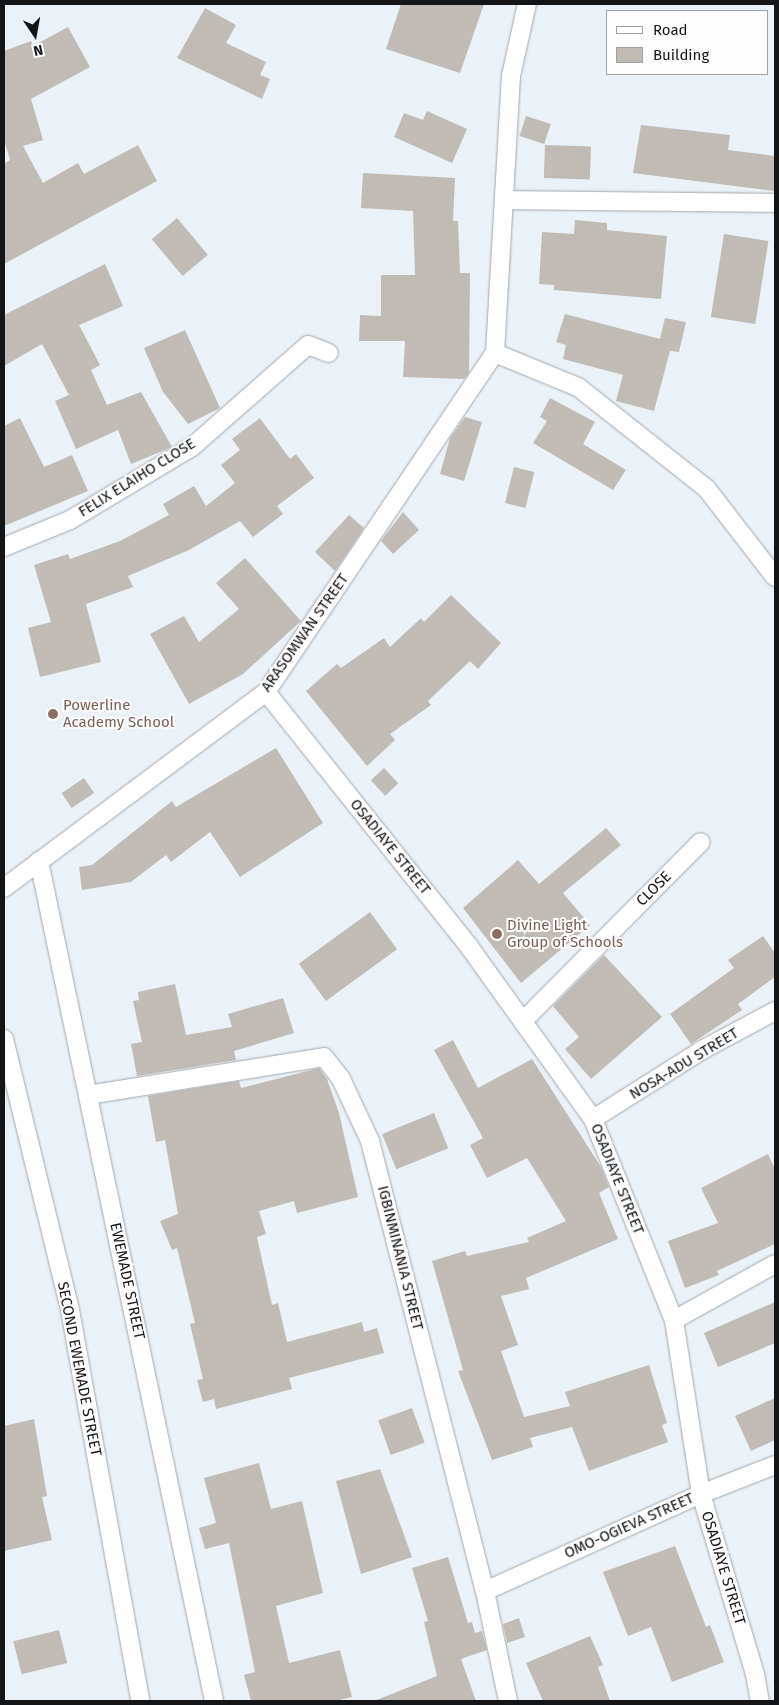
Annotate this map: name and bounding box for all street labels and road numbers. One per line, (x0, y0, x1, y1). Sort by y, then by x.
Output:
street label: FELIX ELAIHO CLOSE (75, 435, 199, 521)
street label: ARASOMWAN STREET (257, 570, 353, 696)
street label: OSADIAYE STREET (346, 796, 434, 898)
street label: CLOSE (633, 868, 675, 910)
street label: NOSA-ADU STREET (626, 1024, 742, 1104)
street label: OSADIAYE STREET (587, 1121, 647, 1237)
street label: IGBINMINANIA STREET (373, 1184, 427, 1332)
street label: EWEMADE STREET (106, 1221, 148, 1341)
street label: SECOND EWEMADE STREET (53, 1280, 105, 1458)
street label: OMO-OGIEVA STREET (562, 1489, 696, 1563)
street label: OSADIAYE STREET (697, 1509, 749, 1627)

